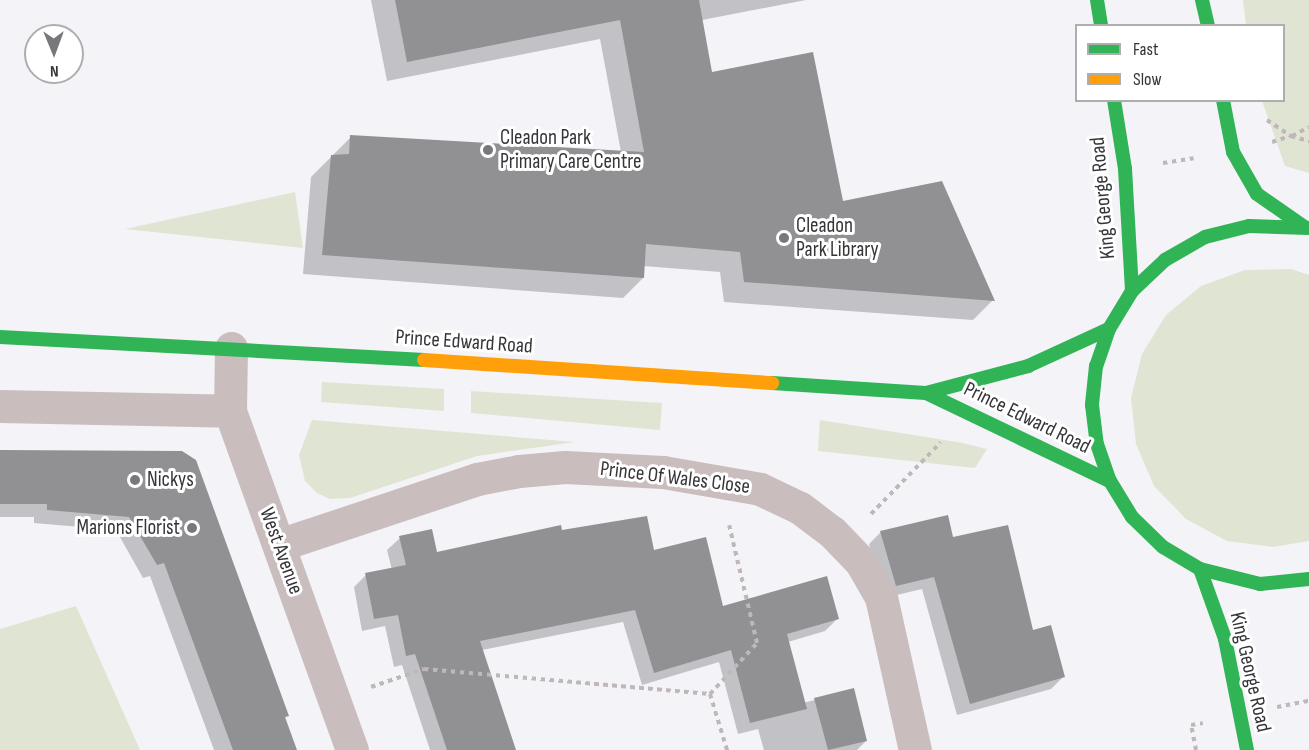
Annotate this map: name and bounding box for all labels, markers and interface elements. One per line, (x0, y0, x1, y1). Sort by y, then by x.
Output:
north arrow (24, 24, 84, 84)
legend (1075, 24, 1285, 102)
text: Fast (1133, 39, 1158, 60)
text: N (50, 61, 59, 80)
text: Slow (1133, 69, 1162, 90)
place label: Cleadon Park Primary Care Centre (500, 125, 641, 175)
street label: King George Road (1085, 136, 1121, 260)
marker: Cleadon Park Primary Care Centre (481, 143, 495, 157)
place label: Cleadon Park Library (796, 213, 879, 263)
marker: Cleadon Park Library (777, 231, 791, 245)
street label: Prince Edward Road (395, 325, 533, 359)
street label: Prince Edward Road (960, 377, 1094, 459)
street label: Prince Of Wales Close (599, 456, 751, 500)
place label: Nickys (147, 467, 194, 493)
marker: Nickys (128, 473, 142, 487)
street label: West Avenue (254, 504, 308, 598)
place label: Marions Florist (76, 515, 180, 541)
marker: Marions Florist (185, 521, 199, 535)
street label: King George Road (1224, 610, 1276, 734)

